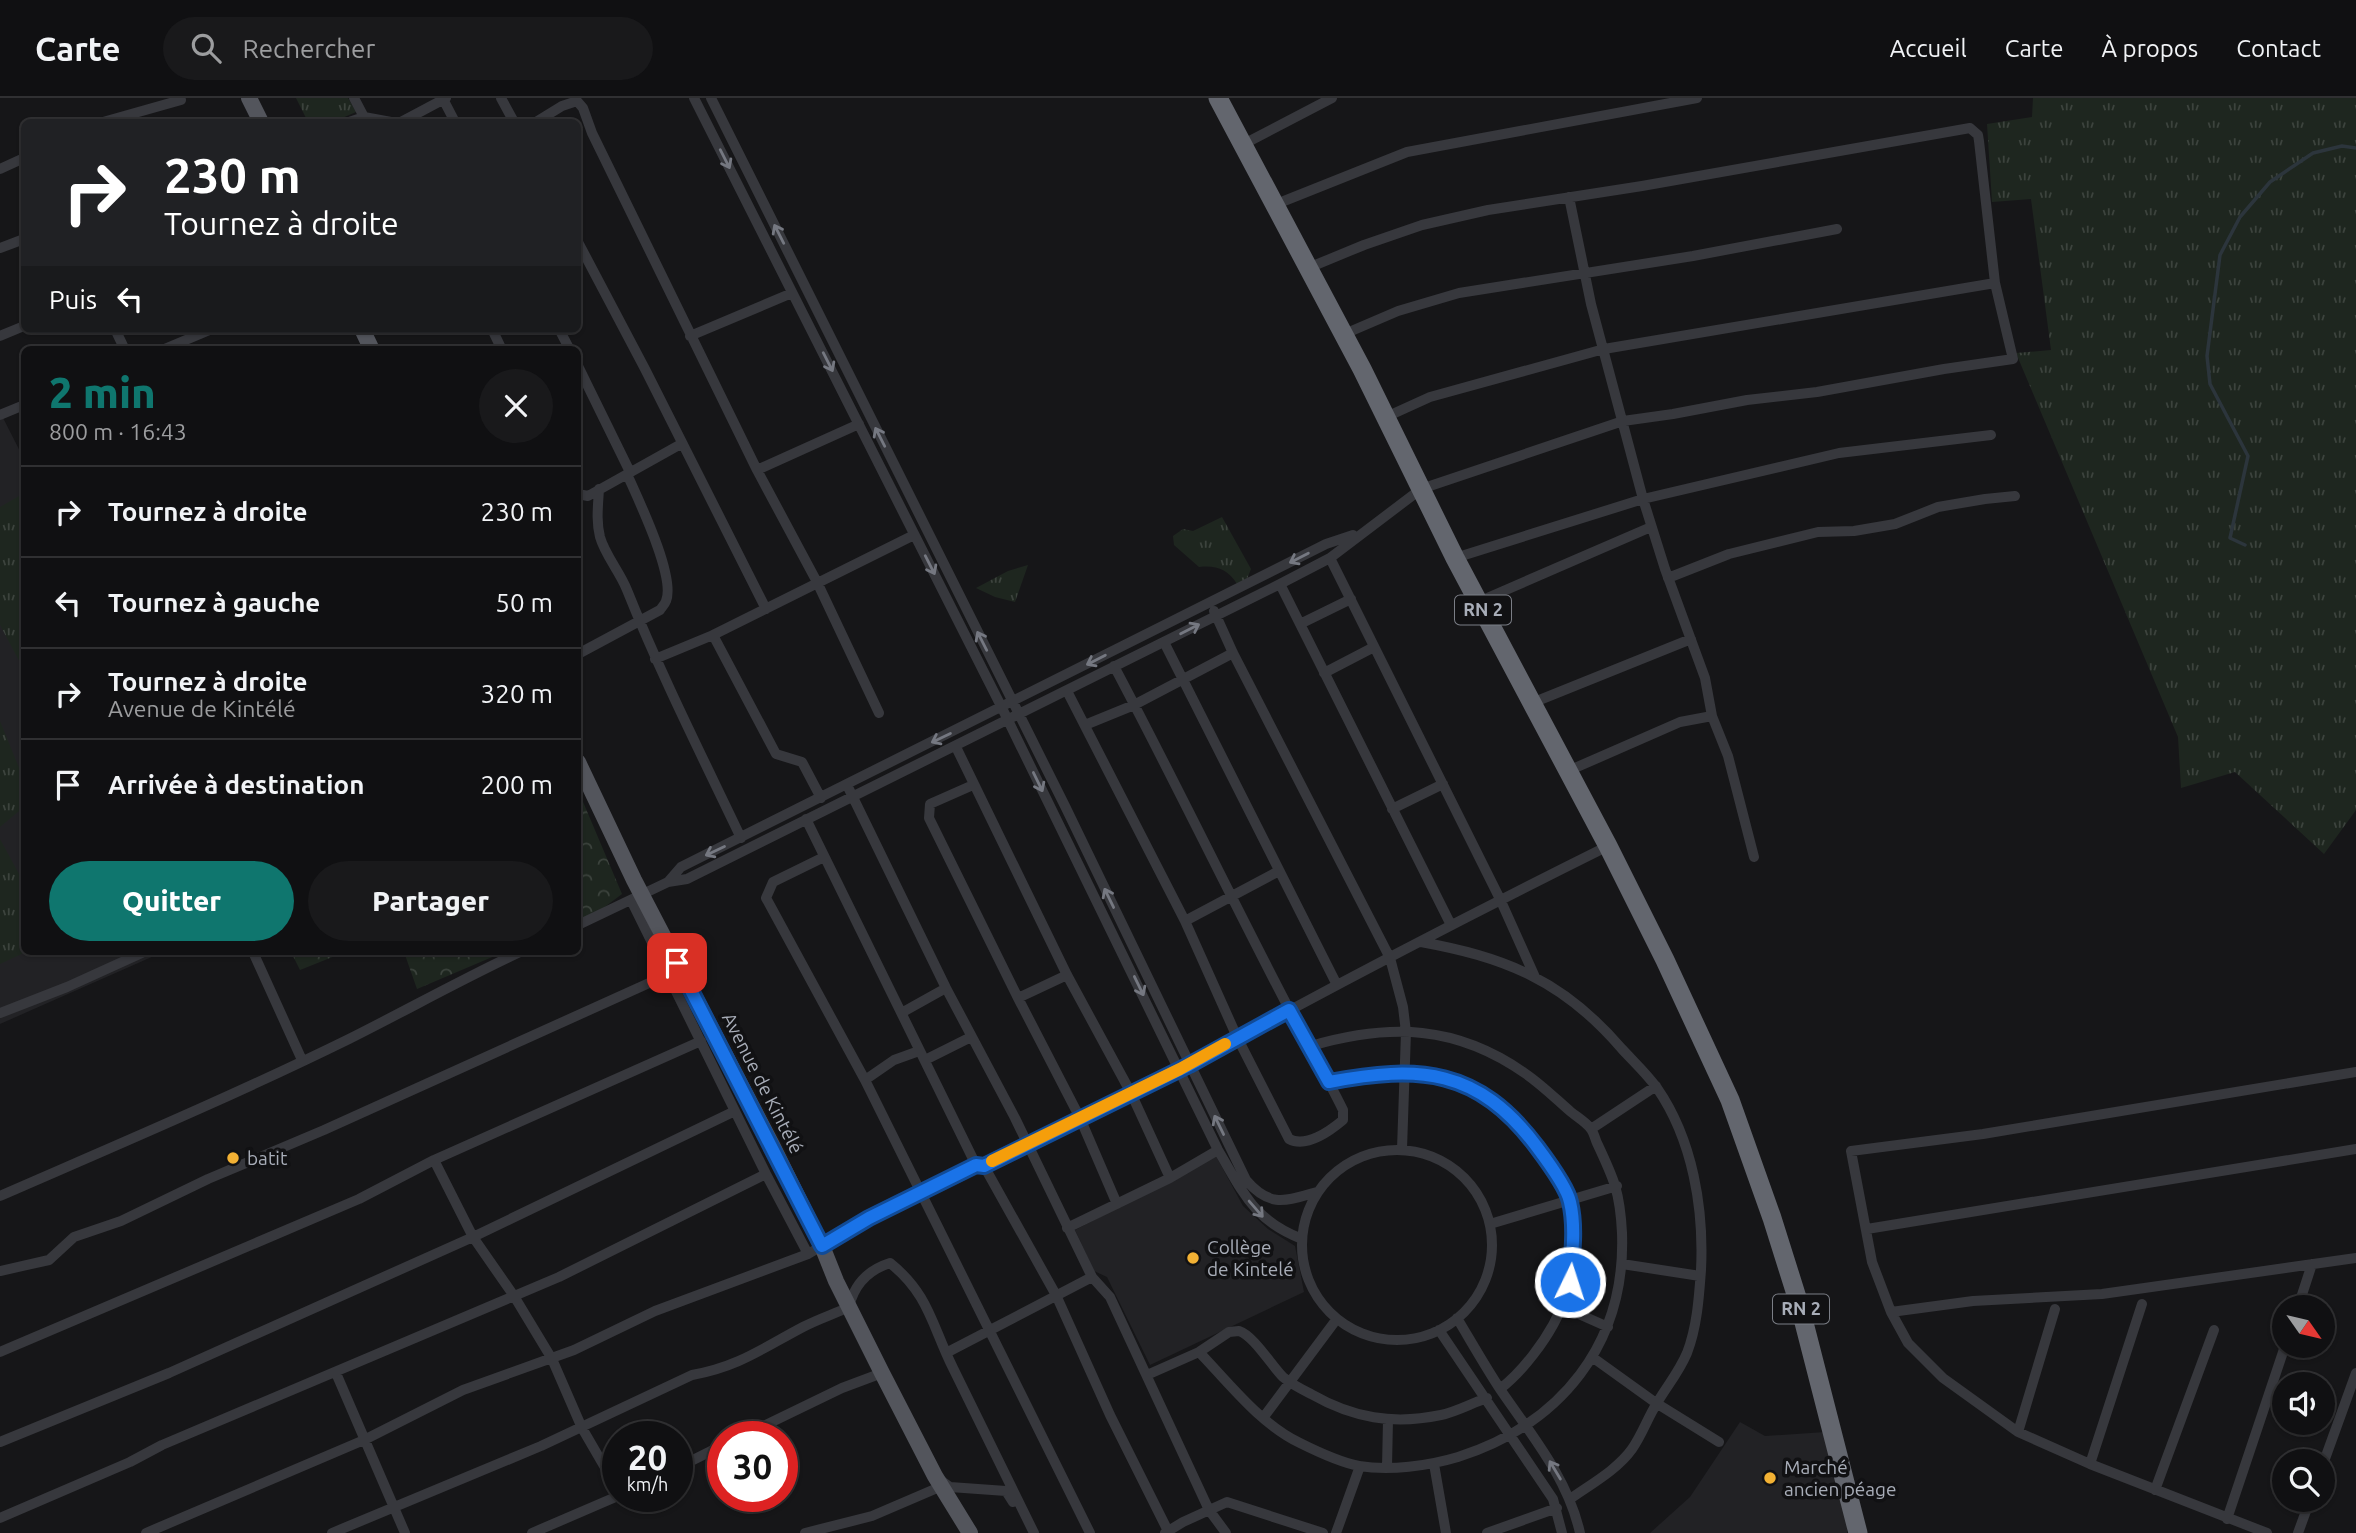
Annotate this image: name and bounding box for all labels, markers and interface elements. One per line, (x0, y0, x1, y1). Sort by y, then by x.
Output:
search box (163, 17, 653, 80)
icon: search (187, 29, 225, 67)
text: Carte (35, 30, 121, 67)
text: Rechercher (243, 34, 375, 63)
text: Accueil (1890, 35, 1967, 62)
text: Carte (2005, 35, 2064, 62)
text: À propos (2102, 35, 2198, 62)
text: Contact (2236, 35, 2321, 62)
icon: right (49, 147, 140, 238)
text: 230 m (164, 147, 301, 202)
one-way arrow (718, 148, 732, 169)
text: Tournez à droite (164, 205, 399, 241)
one-way arrow (771, 224, 785, 245)
icon: left (111, 280, 149, 318)
text: Puis (49, 285, 97, 314)
one-way arrow (821, 351, 835, 372)
text: 2 min (49, 369, 156, 416)
button: close (479, 369, 553, 443)
text: 800 m · 16:43 (49, 419, 187, 444)
one-way arrow (873, 427, 887, 448)
icon: right (49, 493, 87, 531)
text: Tournez à droite (108, 497, 307, 526)
text: 230 m (481, 497, 553, 526)
one-way arrow (1290, 551, 1310, 565)
one-way arrow (923, 554, 937, 575)
icon: left (49, 584, 87, 622)
text: Tournez à gauche (108, 588, 320, 617)
text: 50 m (495, 588, 553, 617)
road number: RN 2 (1455, 596, 1511, 624)
one-way arrow (1179, 622, 1200, 636)
one-way arrow (975, 631, 989, 652)
one-way arrow (1086, 654, 1107, 668)
text: Tournez à droite (108, 667, 307, 696)
icon: right (49, 675, 87, 713)
text: 320 m (481, 679, 553, 708)
text: Avenue de Kintélé (108, 696, 296, 721)
one-way arrow (931, 732, 952, 746)
icon: arrive (49, 766, 87, 804)
text: Arrivée à destination (108, 770, 364, 799)
text: 200 m (481, 770, 553, 799)
one-way arrow (1032, 771, 1046, 792)
one-way arrow (705, 844, 726, 858)
button: Quitter (49, 861, 294, 941)
button: Partager (308, 861, 553, 941)
one-way arrow (1102, 888, 1115, 909)
pin (647, 933, 707, 993)
icon: arrive (658, 944, 696, 982)
one-way arrow (1133, 975, 1146, 996)
street label: Avenue de Kintélé (718, 1009, 808, 1157)
one-way arrow (1211, 1115, 1225, 1136)
place label: batit (247, 1147, 288, 1169)
marker: batit (225, 1150, 241, 1166)
one-way arrow (1248, 1199, 1264, 1217)
place label: Collège de Kintelé (1207, 1236, 1294, 1280)
position arrow (1533, 1245, 1607, 1319)
marker: Collège de Kintelé (1185, 1250, 1201, 1266)
road number: RN 2 (1773, 1294, 1829, 1324)
north arrow (2272, 1295, 2334, 1358)
map controls (2272, 1295, 2335, 1512)
button: sound (2272, 1372, 2335, 1435)
speed limit sign: 30 (707, 1421, 798, 1512)
text: 20 (628, 1437, 667, 1477)
button: search (2272, 1449, 2335, 1512)
place label: Marché ancien péage (1784, 1456, 1897, 1500)
one-way arrow (1548, 1460, 1561, 1481)
marker: Marché ancien péage (1762, 1470, 1778, 1486)
text: km/h (627, 1474, 668, 1494)

